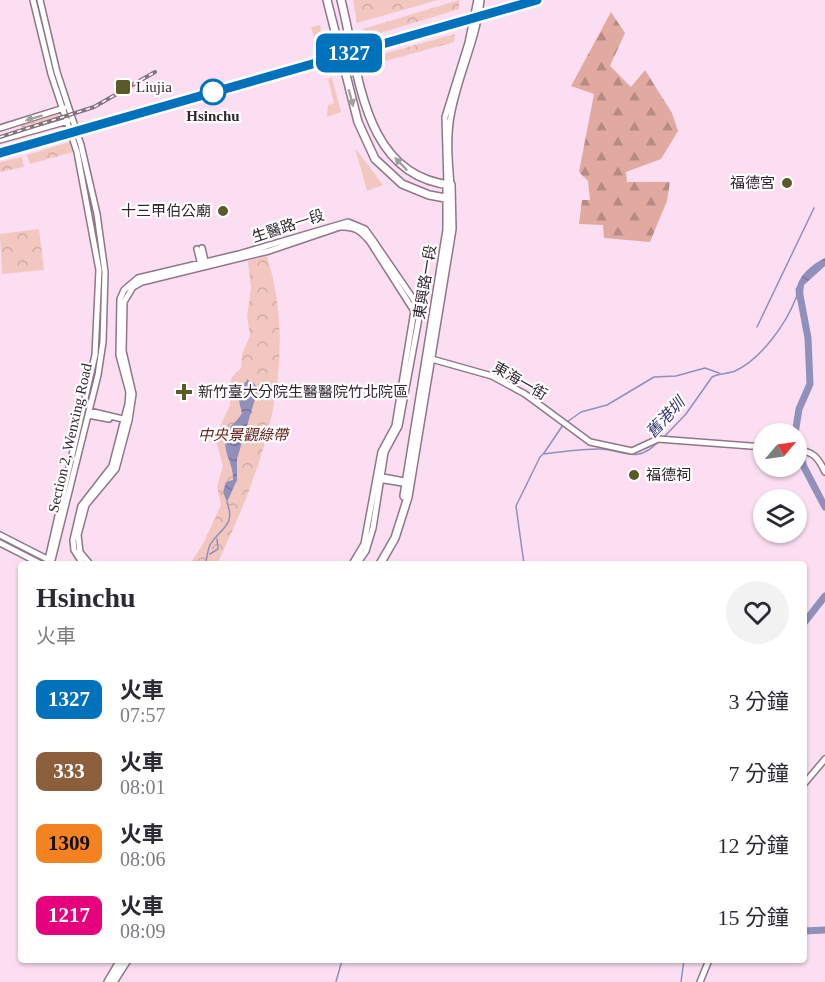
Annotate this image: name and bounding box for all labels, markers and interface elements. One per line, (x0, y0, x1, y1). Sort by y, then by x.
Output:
line badge: 1327 (307, 34, 391, 72)
text: 1327 (328, 41, 370, 65)
marker: Liujia (114, 78, 132, 96)
place label: Liujia (136, 79, 172, 95)
marker: Hsinchu (200, 79, 226, 105)
one-way arrow (347, 89, 356, 107)
place label: Hsinchu (186, 108, 240, 124)
one-way arrow (25, 114, 43, 123)
one-way arrow (394, 158, 408, 172)
place label: 福德宮 (730, 174, 775, 191)
marker: 福德宮 (780, 176, 794, 190)
place label: 十三甲伯公廟 (121, 203, 211, 219)
marker: 十三甲伯公廟 (216, 204, 230, 218)
street label: 生醫路一段 (250, 207, 326, 245)
street label: 東興路一段 (411, 244, 439, 320)
street label: 東海一街 (490, 359, 550, 403)
street label: Section 2, Wenxing Road (45, 361, 95, 514)
marker: 新竹臺大分院生醫醫院竹北院區 (175, 383, 193, 401)
place label: 新竹臺大分院生醫醫院竹北院區 (198, 383, 408, 400)
water label: 舊港圳 (643, 393, 689, 441)
north arrow (753, 423, 807, 477)
map controls (753, 423, 807, 543)
park label: 中央景觀綠帶 (198, 427, 290, 443)
place label: 福德祠 (646, 466, 691, 483)
marker: 福德祠 (627, 468, 641, 482)
button: layers (753, 489, 807, 543)
button: heart (726, 581, 789, 644)
text: Hsinchu (36, 582, 136, 613)
text: 火車 (36, 625, 76, 647)
text: 火車 (120, 678, 164, 703)
text: 1327 (48, 687, 90, 711)
text: 3 分鐘 (728, 689, 789, 714)
text: 07:57 (120, 704, 166, 726)
text: 火車 (120, 750, 164, 775)
text: 333 (53, 759, 85, 783)
text: 7 分鐘 (728, 761, 789, 786)
text: 08:01 (120, 776, 166, 798)
text: 火車 (120, 822, 164, 847)
text: 1309 (48, 831, 90, 855)
text: 12 分鐘 (717, 833, 789, 858)
text: 08:06 (120, 848, 166, 870)
text: 火車 (120, 894, 164, 919)
text: 1217 (48, 903, 90, 927)
text: 15 分鐘 (717, 905, 789, 930)
text: 08:09 (120, 920, 166, 942)

